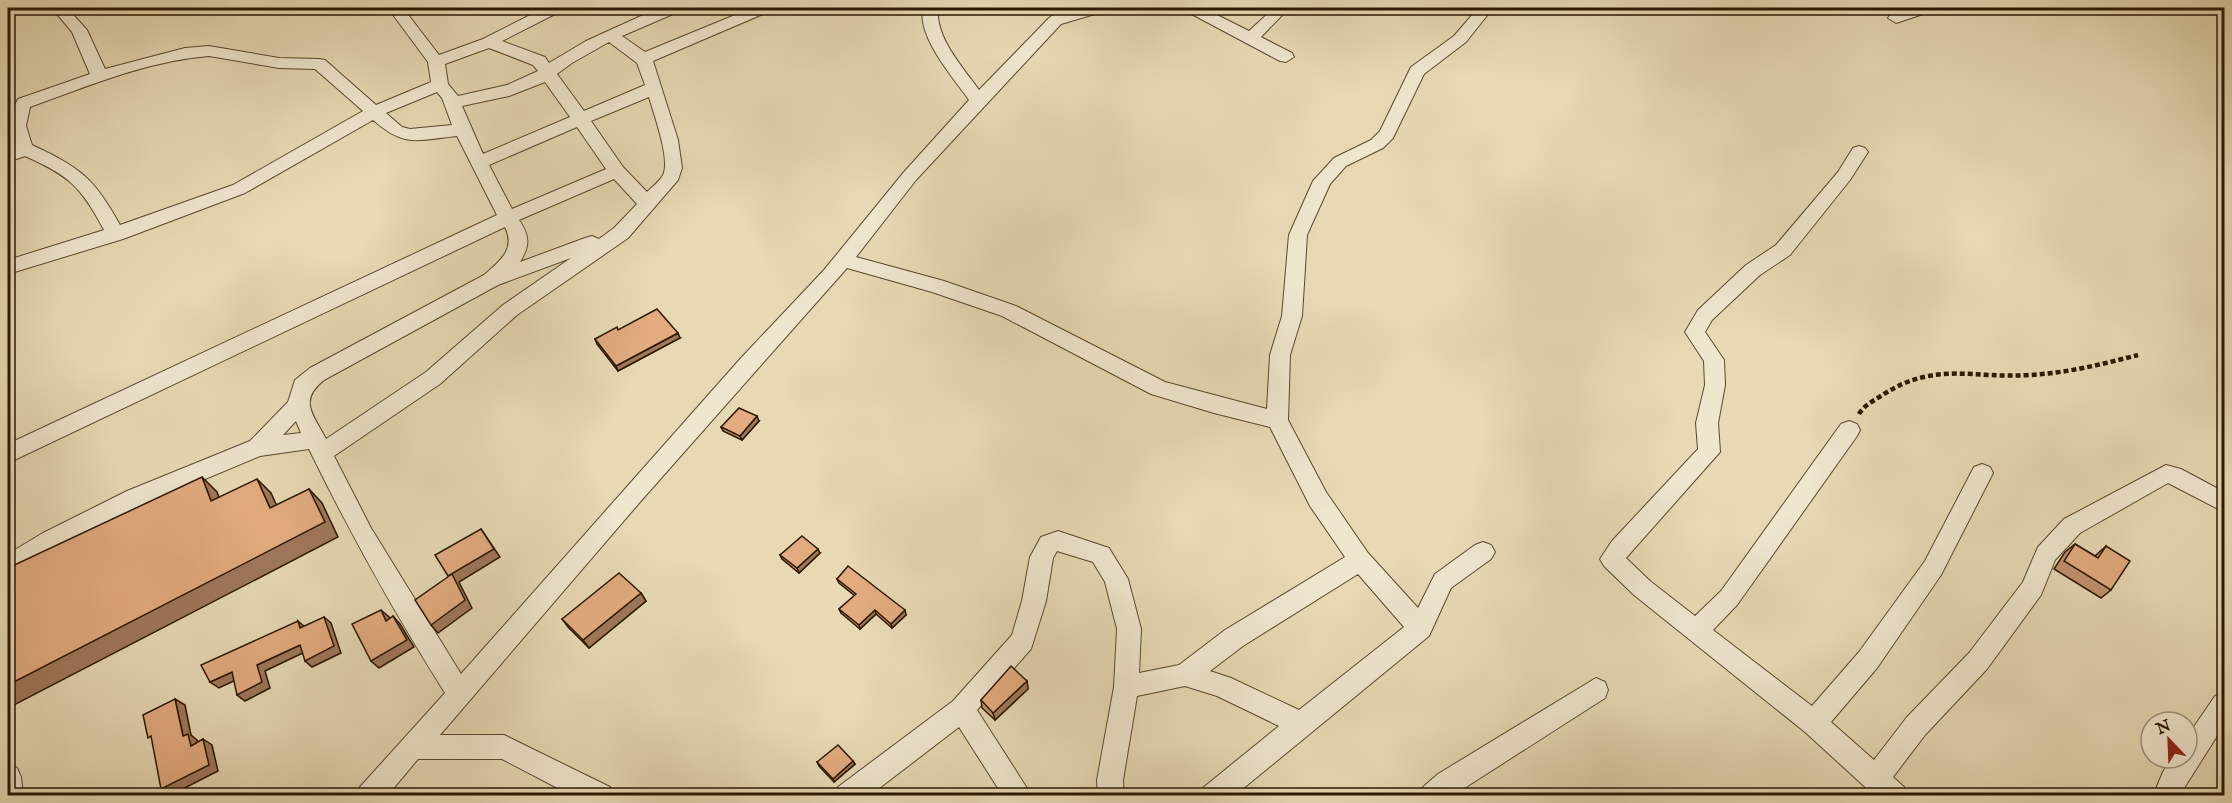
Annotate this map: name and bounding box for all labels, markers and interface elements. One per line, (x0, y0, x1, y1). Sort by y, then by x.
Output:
north arrow (2139, 710, 2199, 770)
text: N (2153, 716, 2174, 740)

